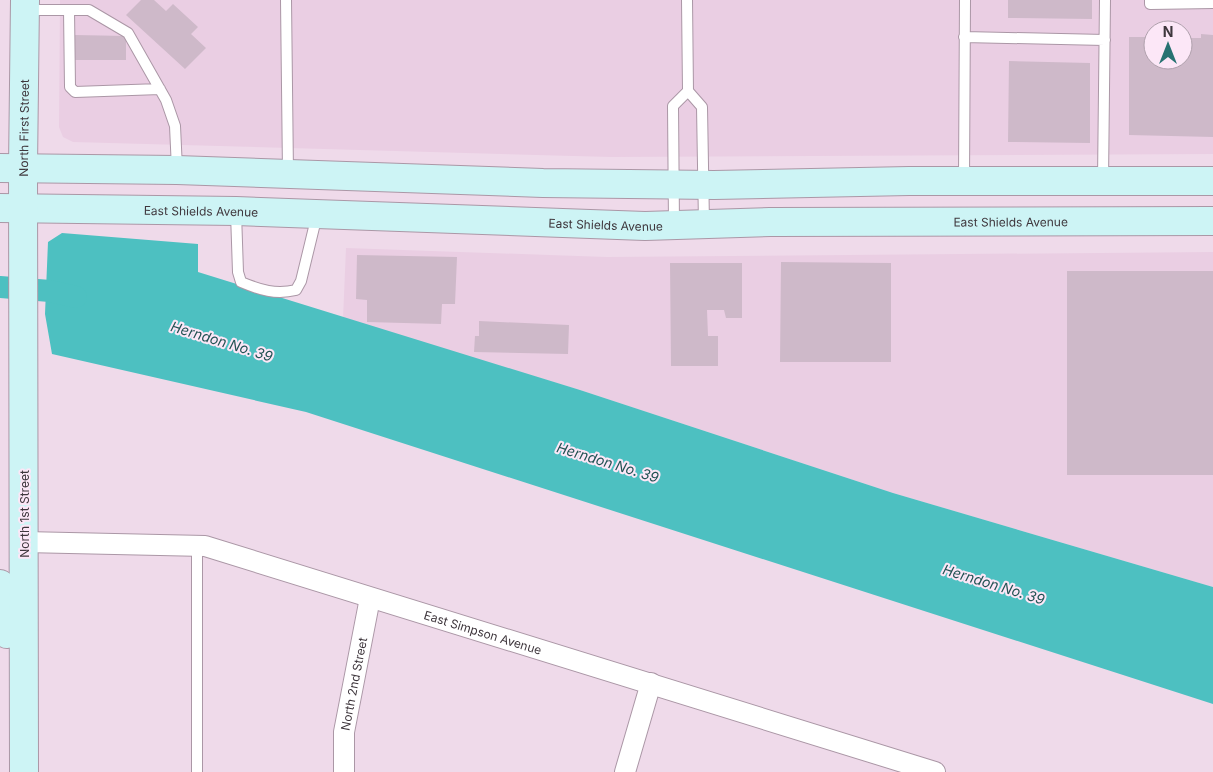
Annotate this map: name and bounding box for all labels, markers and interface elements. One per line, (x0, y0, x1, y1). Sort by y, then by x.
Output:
north arrow (1143, 20, 1193, 70)
text: N (1163, 23, 1173, 40)
street label: North First Street (15, 79, 32, 177)
street label: East Shields Avenue (144, 202, 258, 219)
street label: East Shields Avenue (953, 214, 1068, 229)
street label: East Shields Avenue (548, 215, 663, 234)
water label: Herndon No. 39 (169, 317, 275, 365)
water label: Herndon No. 39 (555, 438, 661, 486)
street label: North 1st Street (17, 470, 32, 558)
water label: Herndon No. 39 (941, 560, 1047, 608)
street label: East Simpson Avenue (422, 607, 544, 657)
street label: North 2nd Street (337, 636, 370, 732)

